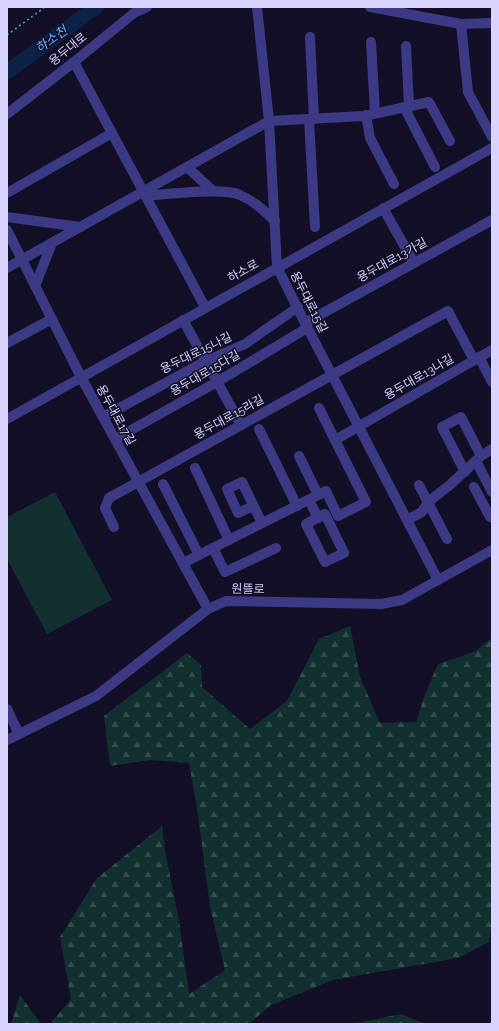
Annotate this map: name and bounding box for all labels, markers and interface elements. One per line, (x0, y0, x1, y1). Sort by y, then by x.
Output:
water label: 하소천 (32, 22, 71, 56)
street label: 용두대로 (46, 30, 90, 68)
street label: 용두대로13가길 (355, 235, 429, 285)
street label: 하소로 (225, 257, 261, 285)
street label: 용두대로15길 (288, 269, 330, 335)
street label: 용두대로15나길 (158, 330, 234, 376)
street label: 용두대로15다길 (168, 347, 242, 399)
street label: 용두대로13나길 (382, 351, 456, 403)
street label: 용두대로17길 (94, 382, 138, 448)
street label: 용두대로15라길 (192, 392, 266, 442)
street label: 원뜰로 (231, 582, 265, 596)

